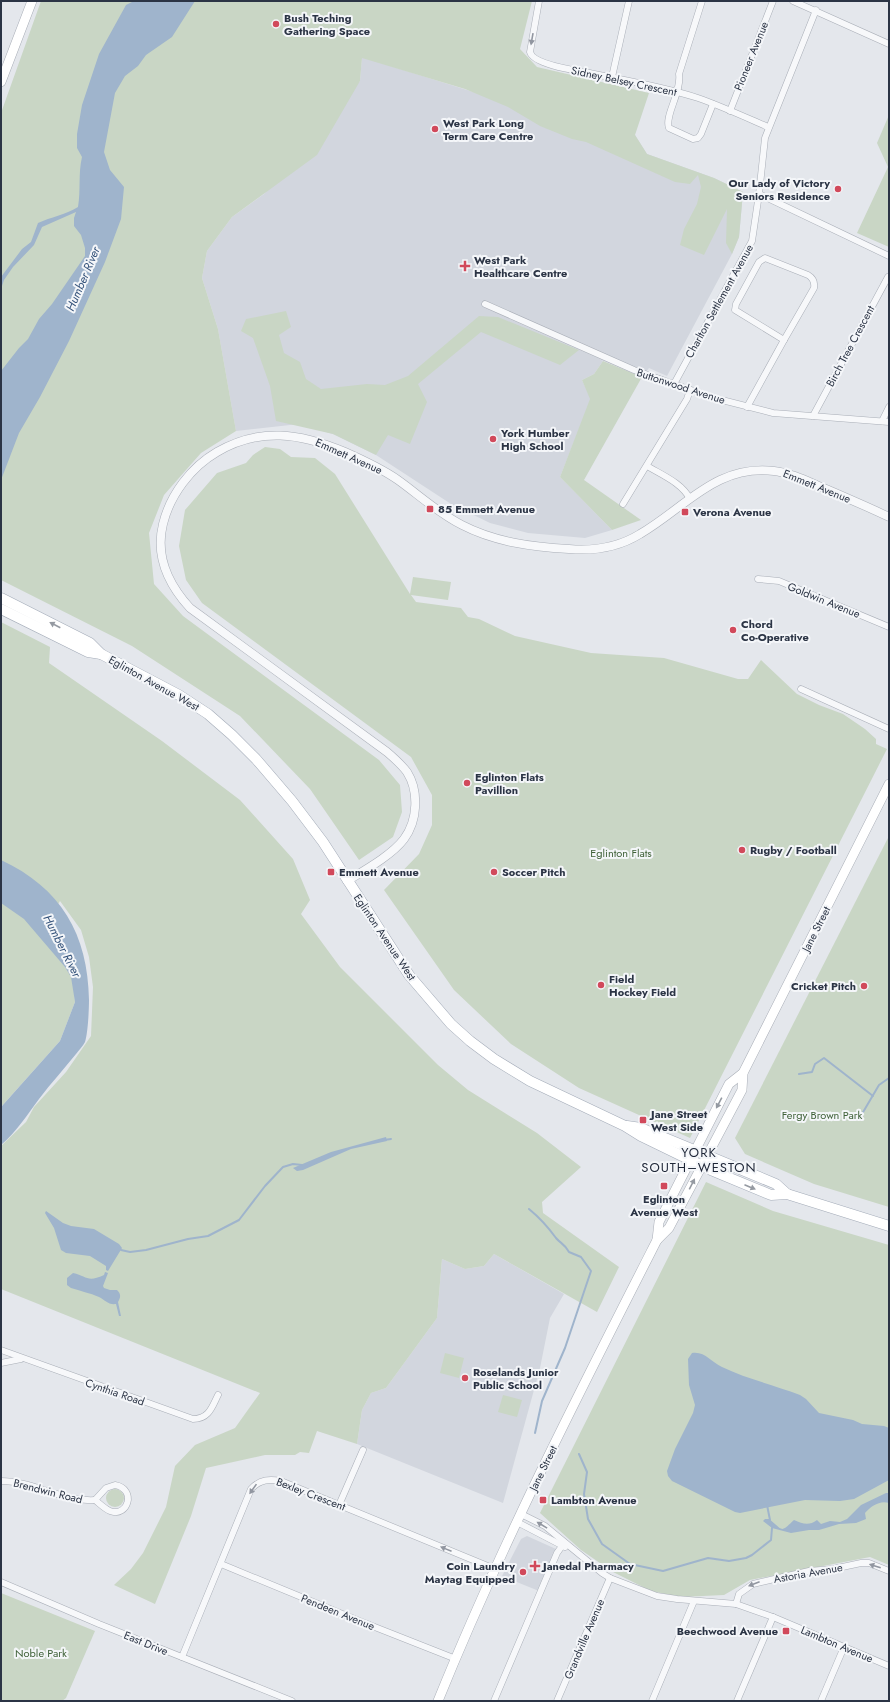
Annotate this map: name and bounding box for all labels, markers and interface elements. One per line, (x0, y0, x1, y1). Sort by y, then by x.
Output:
place label: Bush Teching Gathering Space (284, 10, 370, 39)
marker: Bush Teching Gathering Space (271, 19, 281, 29)
street label: Pioneer Avenue (730, 19, 772, 93)
one-way arrow (528, 33, 534, 45)
street label: Sidney Belsey Crescent (570, 62, 679, 100)
place label: West Park Long Term Care Centre (443, 115, 533, 144)
marker: West Park Long Term Care Centre (430, 124, 440, 134)
place label: Our Lady of Victory Seniors Residence (729, 175, 830, 204)
marker: Our Lady of Victory Seniors Residence (833, 184, 843, 194)
street label: Charlton Settlement Avenue (681, 241, 757, 361)
water label: Humber River (61, 243, 105, 314)
place label: West Park Healthcare Centre (474, 252, 567, 281)
marker: West Park Healthcare Centre (459, 260, 471, 272)
street label: Birch Tree Crescent (822, 302, 878, 389)
street label: Buttonwood Avenue (635, 364, 728, 408)
place label: York Humber High School (500, 425, 570, 454)
street label: Emmett Avenue (313, 434, 385, 478)
marker: York Humber High School (488, 434, 498, 444)
street label: Emmett Avenue (781, 465, 854, 507)
place label: 85 Emmett Avenue (438, 501, 535, 517)
marker: 85 Emmett Avenue (425, 504, 435, 514)
place label: Verona Avenue (692, 504, 771, 520)
marker: Verona Avenue (680, 507, 690, 517)
street label: Goldwin Avenue (785, 578, 863, 622)
place label: Chord Co-Operative (741, 616, 809, 645)
one-way arrow (50, 622, 61, 629)
marker: Chord Co-Operative (728, 625, 738, 635)
street label: Eglinton Avenue West (106, 651, 203, 715)
place label: Eglinton Flats Pavillion (475, 769, 544, 798)
marker: Eglinton Flats Pavillion (462, 778, 472, 788)
place label: Rugby / Football (750, 842, 837, 858)
park label: Eglinton Flats (590, 845, 652, 861)
marker: Rugby / Football (737, 845, 747, 855)
place label: Emmett Avenue (339, 864, 419, 880)
place label: Soccer Pitch (502, 864, 565, 880)
marker: Emmett Avenue (326, 867, 336, 877)
marker: Soccer Pitch (489, 867, 499, 877)
street label: Eglinton Avenue West (350, 890, 420, 984)
street label: Jane Street (797, 903, 834, 956)
water label: Humber River (38, 912, 86, 981)
place label: Field Hockey Field (609, 971, 676, 1000)
place label: Cricket Pitch (791, 978, 856, 994)
marker: Field Hockey Field (596, 980, 606, 990)
marker: Cricket Pitch (859, 981, 869, 991)
one-way arrow (716, 1097, 722, 1108)
place label: Jane Street West Side (649, 1106, 708, 1135)
park label: Fergy Brown Park (782, 1107, 862, 1123)
marker: Jane Street West Side (638, 1115, 648, 1125)
district label: YORK SOUTH–WESTON (641, 1143, 757, 1177)
one-way arrow (689, 1178, 695, 1189)
marker: Eglinton Avenue West (659, 1181, 669, 1191)
one-way arrow (745, 1184, 757, 1190)
place label: Eglinton Avenue West (629, 1191, 698, 1220)
place label: Roselands Junior Public School (473, 1364, 559, 1393)
marker: Roselands Junior Public School (460, 1373, 470, 1383)
street label: Cynthia Road (83, 1374, 147, 1410)
street label: Jane Street (524, 1442, 561, 1495)
street label: Bexley Crescent (274, 1473, 348, 1515)
street label: Brendwin Road (12, 1475, 84, 1507)
one-way arrow (249, 1484, 257, 1495)
place label: Lambton Avenue (551, 1492, 637, 1508)
marker: Lambton Avenue (538, 1495, 548, 1505)
one-way arrow (536, 1521, 548, 1528)
one-way arrow (441, 1546, 452, 1552)
place label: Coin Laundry Maytag Equipped (425, 1558, 515, 1587)
place label: Janedal Pharmacy (541, 1558, 634, 1574)
street label: Astoria Avenue (772, 1559, 844, 1587)
marker: Janedal Pharmacy (530, 1561, 540, 1571)
one-way arrow (869, 1562, 881, 1568)
marker: Coin Laundry Maytag Equipped (518, 1567, 528, 1577)
one-way arrow (748, 1582, 760, 1588)
street label: Pendeen Avenue (299, 1590, 378, 1634)
street label: Grandville Avenue (560, 1596, 608, 1682)
street label: Lambton Avenue (798, 1622, 876, 1667)
place label: Beechwood Avenue (677, 1623, 778, 1639)
marker: Beechwood Avenue (781, 1626, 791, 1636)
street label: East Drive (122, 1627, 171, 1659)
park label: Noble Park (15, 1645, 67, 1661)

